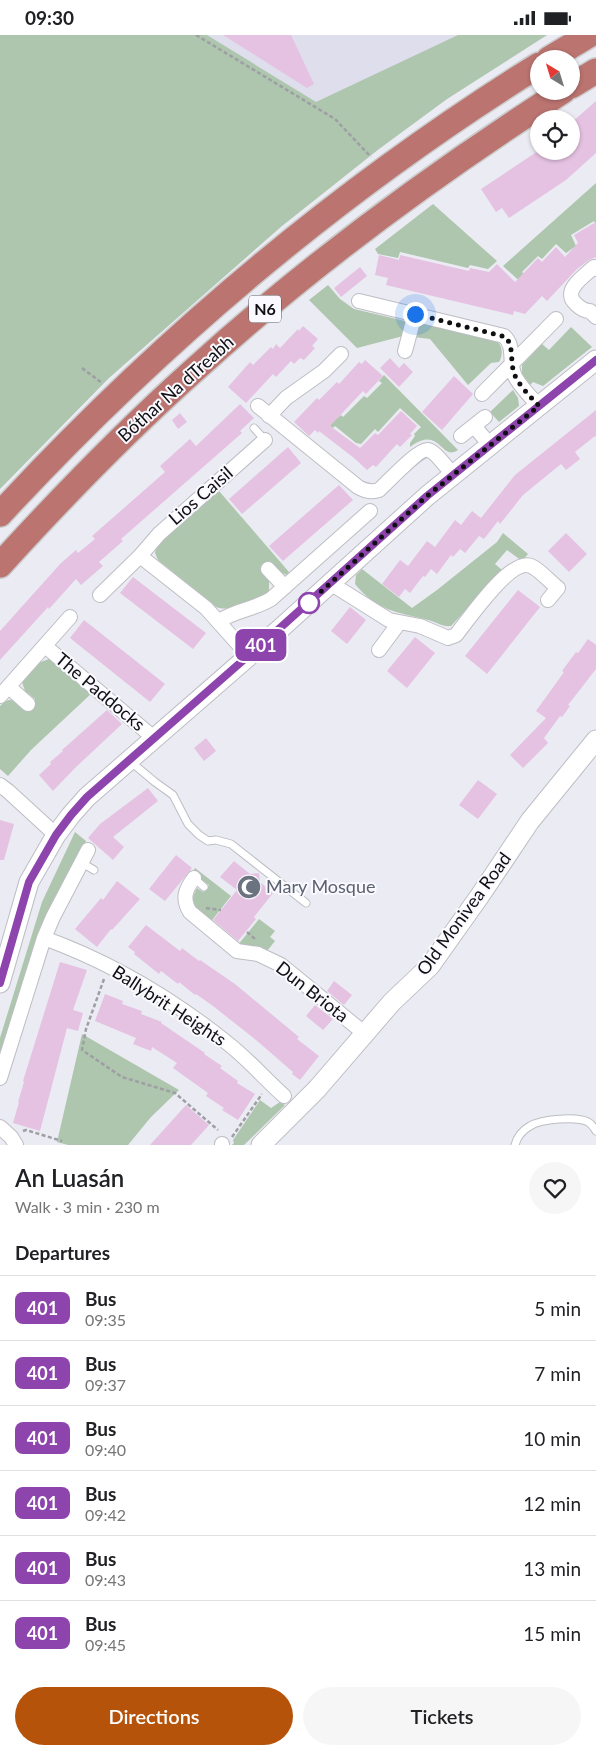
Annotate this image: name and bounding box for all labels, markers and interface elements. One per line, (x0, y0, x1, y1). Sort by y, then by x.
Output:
text: 09:30 (25, 6, 74, 29)
north arrow (530, 50, 580, 100)
map controls (530, 50, 580, 160)
button: locate (530, 110, 580, 160)
road number: N6 (249, 295, 281, 323)
your location (403, 302, 428, 327)
street label: Bóthar Na dTreabh (113, 331, 238, 446)
street label: Lios Caisil (164, 461, 237, 529)
unlabelled marker (298, 592, 320, 614)
line badge: 401 (232, 629, 290, 661)
text: 401 (245, 634, 277, 656)
street label: The Paddocks (51, 647, 150, 735)
street label: Old Monivea Road (411, 848, 515, 979)
mosque icon: Mary Mosque (236, 874, 262, 900)
place label: Mary Mosque (266, 875, 375, 897)
street label: Dun Briota (272, 956, 353, 1026)
street label: Ballybrit Heights (109, 960, 231, 1050)
button: heart (529, 1162, 581, 1214)
text: An Luasán (15, 1163, 124, 1192)
text: Walk · 3 min · 230 m (15, 1197, 160, 1216)
text: Departures (15, 1241, 110, 1264)
text: Bus (85, 1287, 116, 1310)
text: 401 (27, 1297, 58, 1319)
text: 5 min (534, 1297, 581, 1320)
text: 09:35 (85, 1310, 126, 1329)
text: Bus (85, 1352, 116, 1375)
text: 401 (27, 1362, 58, 1384)
text: 7 min (534, 1362, 581, 1385)
text: 09:37 (85, 1375, 126, 1394)
text: Bus (85, 1417, 116, 1440)
text: 401 (27, 1427, 58, 1449)
text: 10 min (523, 1427, 581, 1450)
text: 09:40 (85, 1440, 126, 1459)
text: Bus (85, 1482, 116, 1505)
text: 401 (27, 1492, 58, 1514)
text: 12 min (523, 1492, 581, 1515)
text: 09:42 (85, 1505, 126, 1524)
text: Bus (85, 1547, 116, 1570)
text: 401 (27, 1557, 58, 1579)
text: 13 min (523, 1557, 581, 1580)
text: 09:43 (85, 1570, 126, 1589)
text: Bus (85, 1612, 116, 1635)
text: 401 (27, 1622, 58, 1644)
text: 15 min (523, 1622, 581, 1645)
text: 09:45 (85, 1635, 126, 1654)
button: Directions (15, 1687, 293, 1745)
button: Tickets (303, 1687, 581, 1745)

